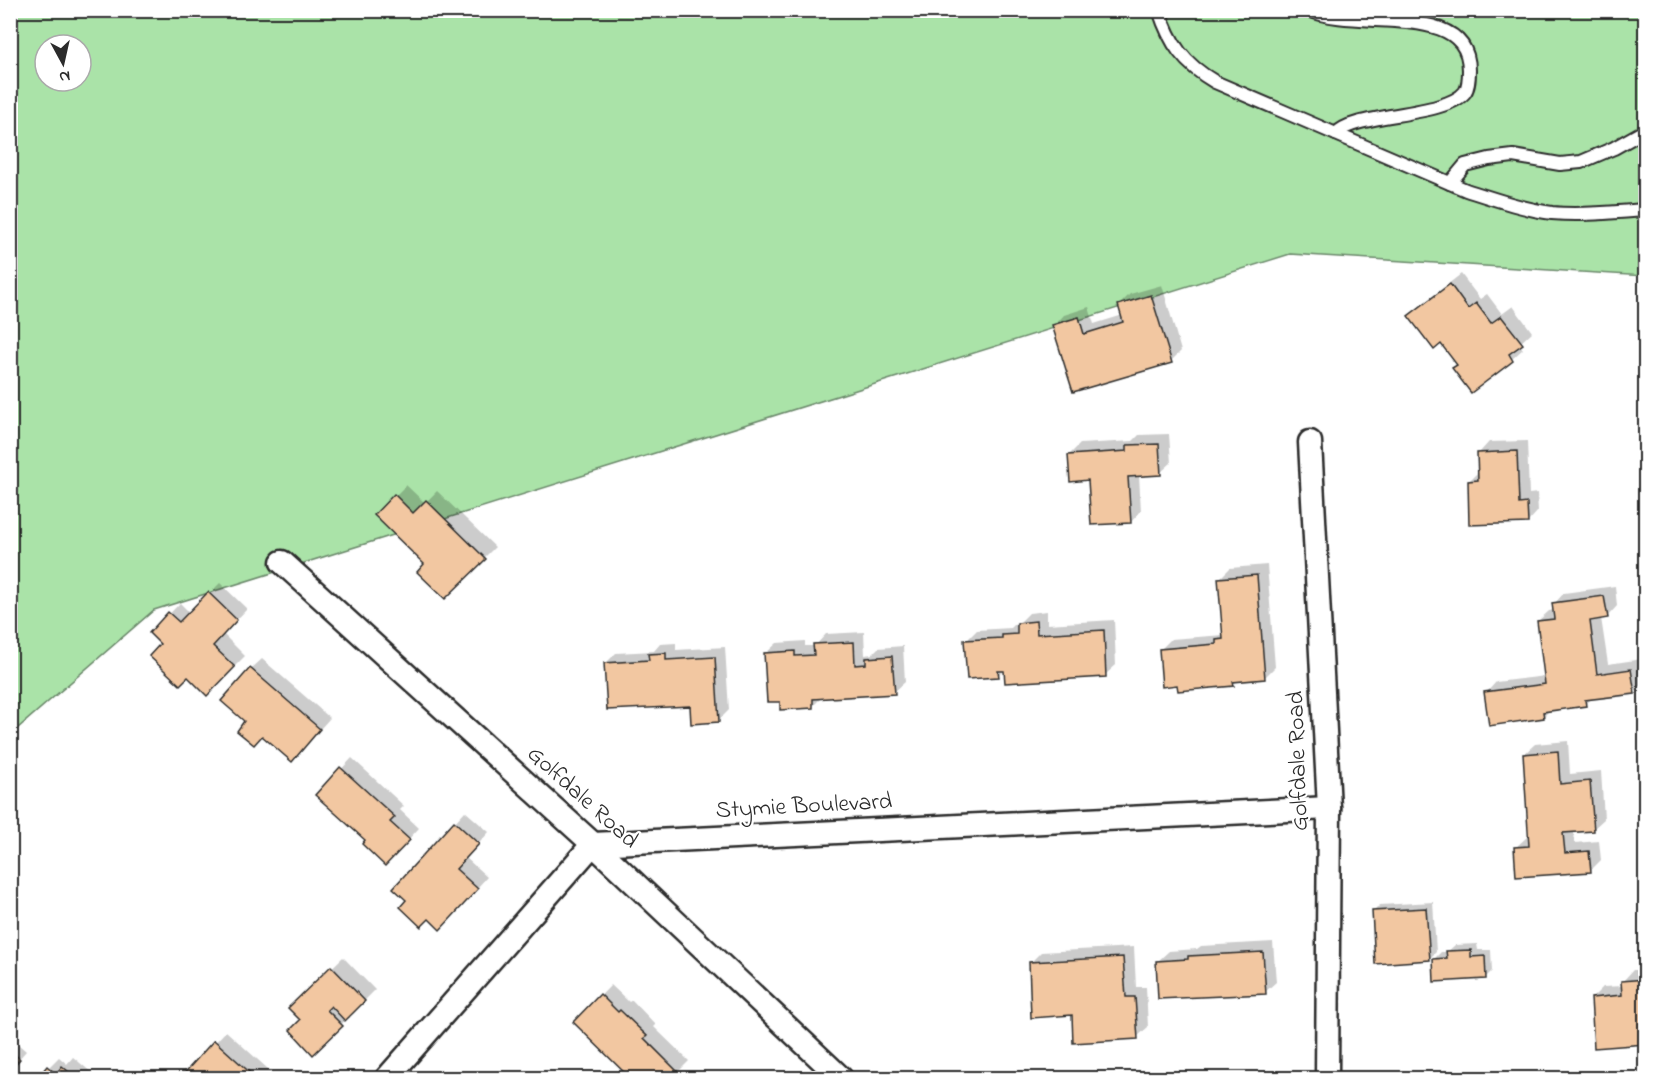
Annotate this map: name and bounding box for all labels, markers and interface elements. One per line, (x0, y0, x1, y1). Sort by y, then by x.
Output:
north arrow (33, 33, 93, 93)
text: N (58, 63, 72, 89)
street label: Golfdale Road (1279, 690, 1319, 832)
street label: Golfdale Road (518, 738, 646, 858)
street label: Stymie Boulevard (715, 785, 894, 830)

